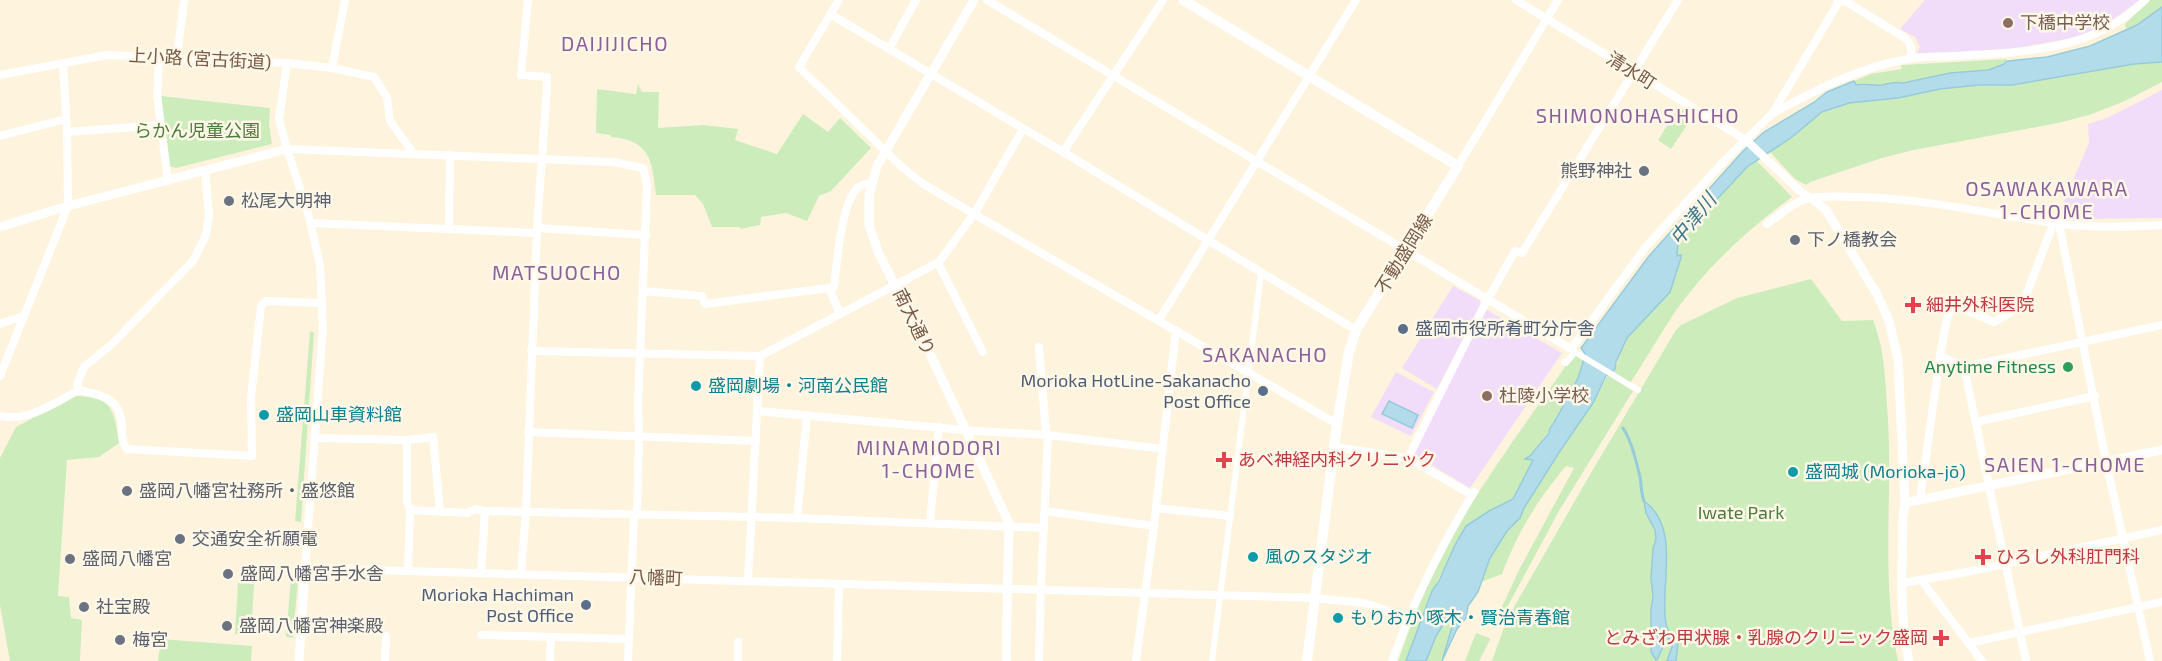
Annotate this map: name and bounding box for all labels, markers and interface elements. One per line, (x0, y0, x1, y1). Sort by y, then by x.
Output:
place label: 下橋中学校 (2020, 11, 2110, 33)
marker: 下橋中学校 (2001, 16, 2015, 30)
district label: DAIJIJICHO (561, 31, 669, 55)
street label: 上小路 (宮古街道) (128, 43, 272, 73)
street label: 清水町 (1603, 47, 1660, 94)
district label: SHIMONOHASHICHO (1536, 103, 1740, 127)
park label: らかん児童公園 (134, 119, 260, 141)
place label: 熊野神社 (1560, 159, 1632, 181)
marker: 熊野神社 (1637, 164, 1651, 178)
district label: OSAWAKAWARA 1-CHOME (1965, 176, 2129, 223)
water label: 中津川 (1664, 186, 1722, 249)
place label: 松尾大明神 (241, 189, 331, 211)
marker: 松尾大明神 (222, 194, 236, 208)
street label: 不動盛岡線 (1370, 209, 1436, 297)
place label: 下ノ橋教会 (1807, 228, 1897, 250)
marker: 下ノ橋教会 (1788, 233, 1802, 247)
district label: MATSUOCHO (492, 260, 622, 284)
street label: 南大通り (889, 284, 941, 359)
place label: 細井外科医院 (1926, 293, 2034, 315)
marker: 細井外科医院 (1904, 296, 1922, 314)
place label: 盛岡市役所肴町分庁舎 (1415, 317, 1595, 339)
marker: 盛岡市役所肴町分庁舎 (1396, 322, 1410, 336)
district label: SAKANACHO (1202, 342, 1328, 366)
place label: Anytime Fitness (1925, 355, 2056, 377)
marker: Anytime Fitness (2061, 360, 2075, 374)
place label: Morioka HotLine-Sakanacho Post Office (1020, 369, 1251, 412)
place label: 盛岡劇場・河南公民館 (708, 374, 888, 396)
marker: 盛岡劇場・河南公民館 (689, 379, 703, 393)
marker: Morioka HotLine-Sakanacho Post Office (1256, 384, 1270, 398)
place label: 杜陵小学校 (1499, 384, 1589, 406)
marker: 杜陵小学校 (1480, 389, 1494, 403)
place label: 盛岡山車資料館 (276, 403, 402, 425)
marker: 盛岡山車資料館 (257, 408, 271, 422)
district label: MINAMIODORI 1-CHOME (856, 435, 1002, 482)
place label: あべ神経内科クリニック (1238, 448, 1436, 470)
marker: あべ神経内科クリニック (1215, 451, 1233, 469)
district label: SAIEN 1-CHOME (1984, 452, 2146, 476)
place label: 盛岡城 (Morioka-jō) (1805, 460, 1966, 482)
marker: 盛岡城 (Morioka-jō) (1786, 465, 1800, 479)
place label: 盛岡八幡宮社務所・盛悠館 (139, 479, 355, 501)
marker: 盛岡八幡宮社務所・盛悠館 (120, 484, 134, 498)
park label: Iwate Park (1698, 501, 1784, 523)
place label: 交通安全祈願電 (192, 527, 318, 549)
marker: 交通安全祈願電 (173, 532, 187, 546)
place label: 風のスタジオ (1265, 545, 1373, 567)
place label: ひろし外科肛門科 (1996, 545, 2140, 567)
place label: 盛岡八幡宮 (82, 547, 172, 569)
marker: ひろし外科肛門科 (1974, 548, 1992, 566)
marker: 風のスタジオ (1246, 550, 1260, 564)
marker: 盛岡八幡宮 (63, 552, 77, 566)
place label: 盛岡八幡宮手水舎 (240, 562, 384, 584)
street label: 八幡町 (629, 565, 683, 589)
marker: 盛岡八幡宮手水舎 (221, 567, 235, 581)
place label: Morioka Hachiman Post Office (421, 583, 574, 626)
place label: 社宝殿 (96, 595, 150, 617)
marker: Morioka Hachiman Post Office (579, 598, 593, 612)
marker: 社宝殿 (77, 600, 91, 614)
place label: もりおか 啄木・賢治青春館 (1350, 606, 1570, 628)
marker: もりおか 啄木・賢治青春館 (1331, 611, 1345, 625)
place label: 盛岡八幡宮神楽殿 (239, 614, 383, 636)
marker: 盛岡八幡宮神楽殿 (220, 619, 234, 633)
place label: とみざわ甲状腺・乳腺のクリニック盛岡 (1604, 626, 1928, 648)
place label: 梅宮 (132, 628, 168, 650)
marker: とみざわ甲状腺・乳腺のクリニック盛岡 (1932, 629, 1950, 647)
marker: 梅宮 (113, 633, 127, 647)

